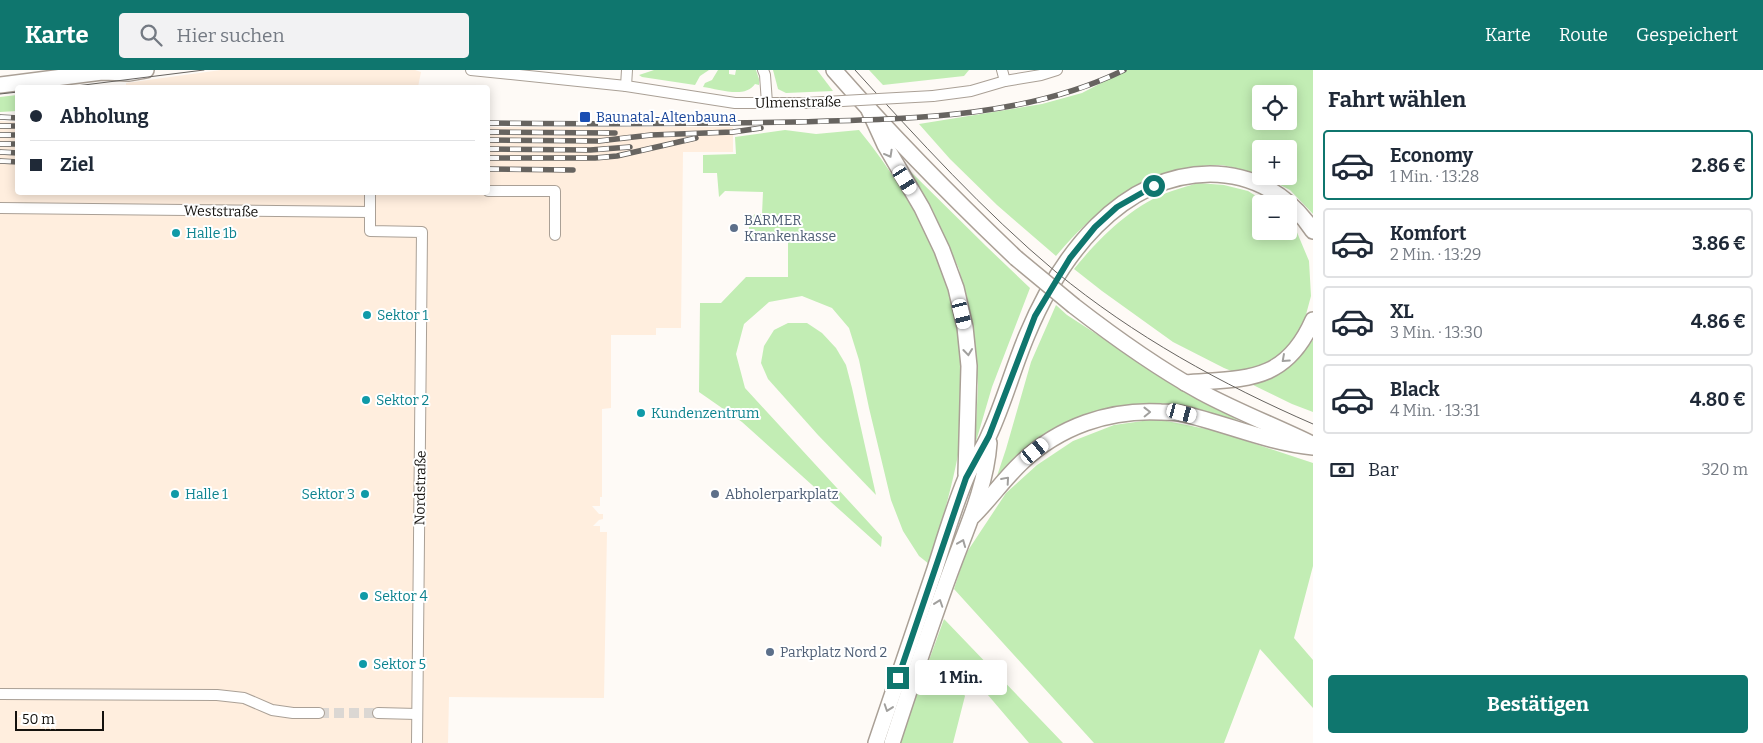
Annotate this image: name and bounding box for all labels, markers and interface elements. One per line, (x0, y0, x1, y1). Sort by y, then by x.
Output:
search box (119, 13, 469, 58)
text: Karte (25, 21, 89, 49)
icon: search (137, 21, 165, 49)
text: Hier suchen (177, 24, 284, 47)
text: Karte (1485, 24, 1531, 46)
text: Route (1559, 24, 1608, 46)
text: Gespeichert (1636, 24, 1738, 46)
map controls (1252, 85, 1297, 240)
button: locate (1252, 85, 1297, 130)
text: Fahrt wählen (1328, 86, 1466, 113)
street label: Ulmenstraße (755, 93, 841, 112)
text: Abholung (60, 105, 149, 128)
place label: Baunatal-Altenbauna (596, 109, 737, 126)
marker: Baunatal-Altenbauna (578, 110, 592, 124)
button: + (1252, 140, 1297, 185)
icon: car (1330, 143, 1375, 188)
text: Economy (1390, 144, 1473, 167)
one-way arrow (883, 148, 893, 157)
text: Ziel (60, 153, 94, 176)
text: 2.86 € (1692, 154, 1746, 177)
car (890, 163, 919, 197)
text: 1 Min. · 13:28 (1390, 167, 1479, 186)
route start (1143, 175, 1165, 197)
button: − (1252, 195, 1297, 240)
street label: Weststraße (184, 202, 258, 221)
place label: BARMER Krankenkasse (744, 212, 836, 245)
icon: car (1330, 221, 1375, 266)
marker: BARMER Krankenkasse (728, 222, 740, 234)
text: Komfort (1390, 222, 1466, 245)
place label: Halle 1b (186, 225, 237, 242)
marker: Halle 1b (170, 227, 182, 239)
text: 3.86 € (1692, 232, 1746, 255)
text: 2 Min. · 13:29 (1390, 245, 1481, 264)
car (951, 298, 972, 330)
icon: car (1330, 299, 1375, 344)
text: XL (1390, 300, 1414, 323)
place label: Sektor 1 (377, 307, 428, 324)
marker: Sektor 1 (361, 309, 373, 321)
text: 4.86 € (1691, 310, 1746, 333)
text: 3 Min. · 13:30 (1390, 323, 1483, 342)
one-way arrow (962, 348, 973, 356)
one-way arrow (1282, 353, 1291, 362)
icon: car (1330, 377, 1375, 422)
text: Black (1390, 378, 1440, 401)
text: 4.80 € (1690, 388, 1746, 411)
place label: Sektor 2 (376, 392, 429, 409)
marker: Sektor 2 (360, 394, 372, 406)
text: 4 Min. · 13:31 (1390, 401, 1480, 420)
car (1165, 402, 1198, 424)
place label: Kundenzentrum (651, 405, 760, 422)
marker: Kundenzentrum (635, 407, 647, 419)
one-way arrow (1144, 407, 1151, 417)
car (1018, 436, 1051, 466)
street label: Nordstraße (411, 450, 430, 526)
icon: cash (1328, 456, 1356, 484)
text: Bar (1368, 458, 1399, 481)
text: 320 m (1701, 460, 1748, 479)
one-way arrow (1000, 477, 1009, 486)
place label: Halle 1 (185, 486, 228, 503)
place label: Sektor 3 (302, 486, 355, 503)
place label: Abholerparkplatz (725, 486, 839, 503)
marker: Halle 1 (169, 488, 181, 500)
marker: Sektor 3 (359, 488, 371, 500)
marker: Abholerparkplatz (709, 488, 721, 500)
one-way arrow (955, 539, 966, 548)
place label: Sektor 4 (374, 588, 428, 605)
marker: Sektor 4 (358, 590, 370, 602)
one-way arrow (934, 599, 944, 608)
place label: Parkplatz Nord 2 (780, 644, 887, 661)
marker: Parkplatz Nord 2 (764, 646, 776, 658)
place label: Sektor 5 (373, 656, 426, 673)
marker: Sektor 5 (357, 658, 369, 670)
callout: 1 Min. (916, 660, 1008, 696)
route end (887, 667, 909, 689)
text: 1 Min. (939, 668, 983, 687)
button: Bestätigen (1328, 675, 1748, 733)
one-way arrow (884, 703, 894, 711)
scale bar (15, 708, 104, 731)
text: 50 m (22, 711, 55, 728)

